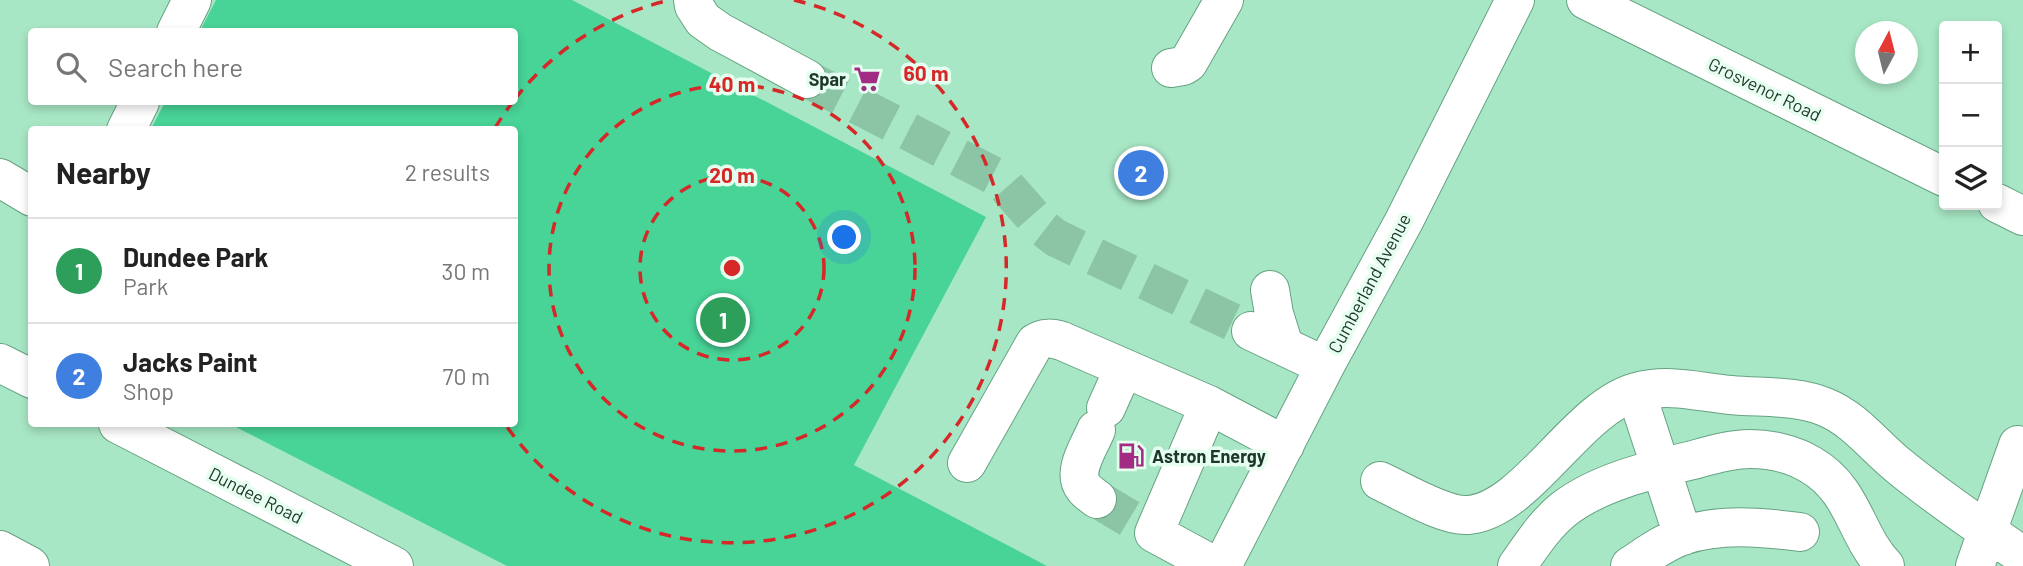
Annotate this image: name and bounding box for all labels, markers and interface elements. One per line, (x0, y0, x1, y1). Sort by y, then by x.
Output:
north arrow (1855, 21, 1918, 84)
map controls (1939, 21, 2002, 210)
button: + (1939, 21, 2002, 84)
search box (28, 28, 518, 105)
icon: search (52, 48, 90, 86)
text: Search here (108, 51, 243, 82)
street label: Grosvenor Road (1705, 52, 1825, 126)
text: 60 m (904, 60, 948, 85)
supermarket icon: Spar (852, 64, 882, 94)
place label: Spar (809, 68, 846, 90)
text: 40 m (709, 71, 755, 96)
button: − (1939, 84, 2002, 147)
pin: 2 (1118, 147, 1164, 199)
button: layers (1939, 147, 2002, 210)
text: Nearby (56, 154, 151, 190)
text: 2 results (405, 158, 490, 186)
text: 20 m (709, 162, 755, 187)
street label: Cumberland Avenue (1323, 209, 1415, 357)
your location (827, 220, 861, 254)
text: Dundee Park (123, 241, 268, 272)
centre of rings (720, 256, 744, 280)
text: 1 (75, 257, 83, 285)
text: 30 m (442, 257, 490, 285)
text: Park (123, 272, 168, 300)
pin: 1 (700, 294, 746, 346)
text: Jacks Paint (123, 346, 257, 377)
text: 2 (73, 362, 85, 390)
text: 70 m (443, 362, 490, 390)
text: Shop (123, 377, 174, 405)
fuel station icon: Astron Energy (1116, 441, 1146, 471)
place label: Astron Energy (1152, 445, 1266, 467)
street label: Dundee Road (205, 462, 307, 528)

